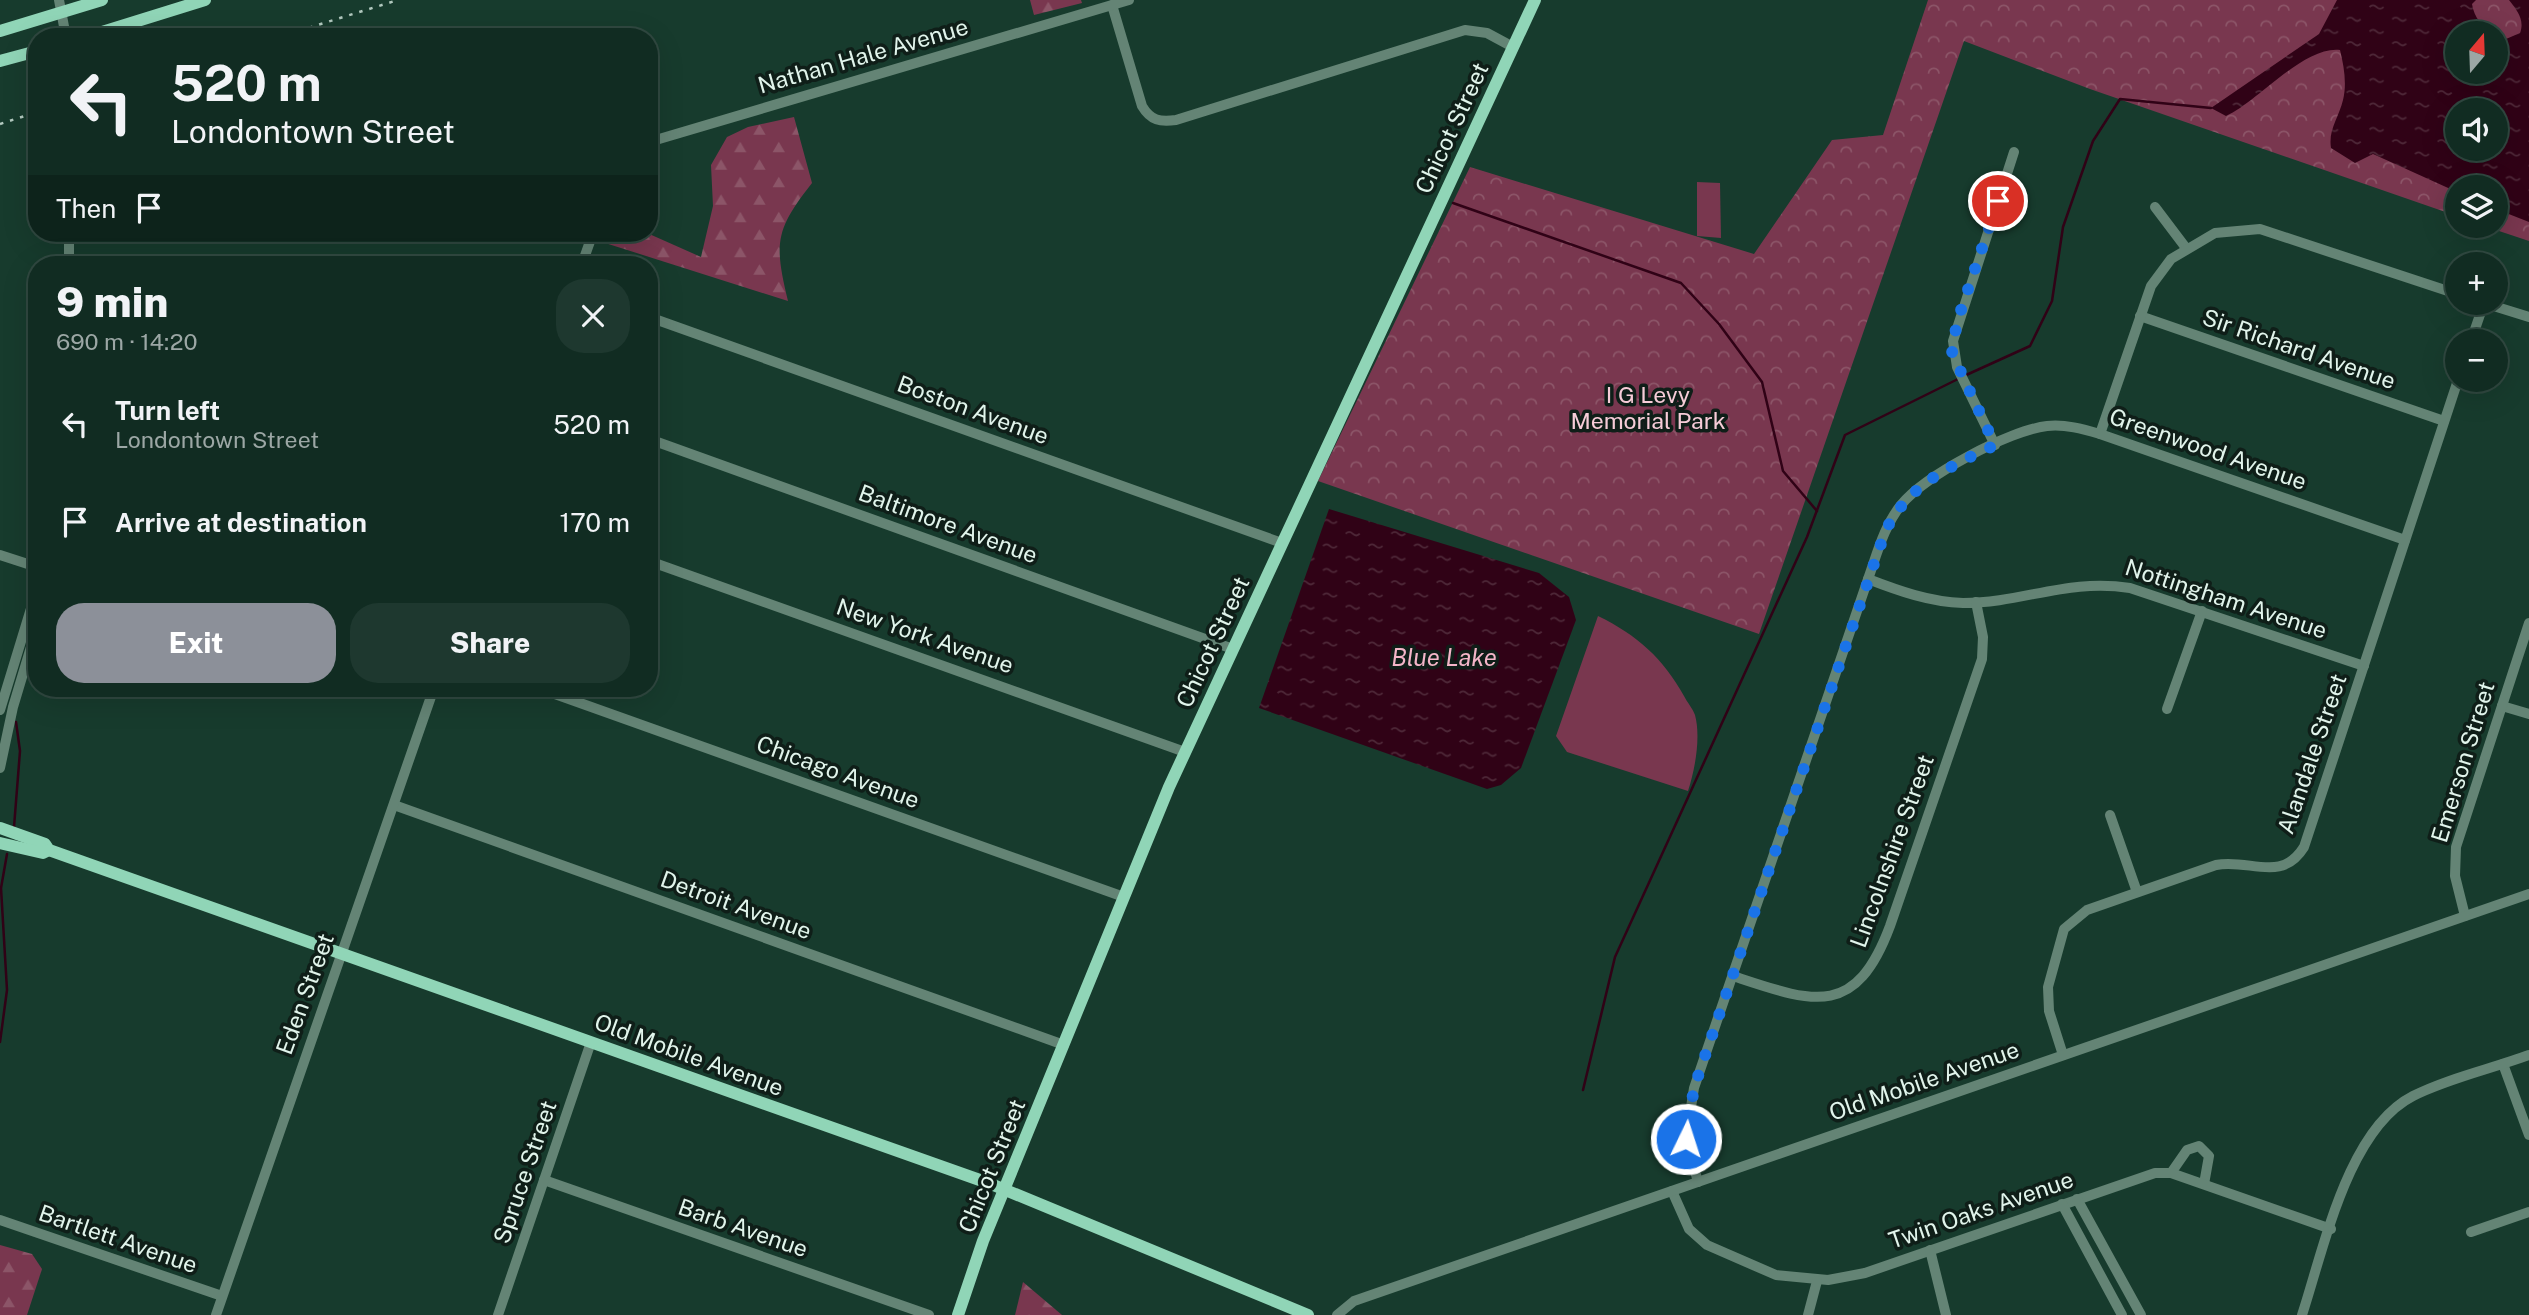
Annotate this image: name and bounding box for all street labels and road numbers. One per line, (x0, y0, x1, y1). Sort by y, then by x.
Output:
street label: Nathan Hale Avenue (755, 13, 971, 98)
street label: Chicot Street (1409, 58, 1494, 198)
street label: Sir Richard Avenue (2199, 303, 2399, 394)
street label: Boston Avenue (894, 370, 1053, 449)
street label: Greenwood Avenue (2106, 402, 2310, 495)
street label: Baltimore Avenue (855, 479, 1041, 568)
street label: Nottingham Avenue (2122, 553, 2330, 644)
street label: Chicot Street (1170, 572, 1255, 712)
street label: New York Avenue (833, 593, 1017, 678)
street label: Alandale Street (2271, 670, 2352, 837)
street label: Emerson Street (2425, 678, 2500, 845)
street label: Chicago Avenue (753, 730, 923, 813)
street label: Lincolnshire Street (1844, 751, 1939, 951)
street label: Detroit Avenue (657, 865, 815, 944)
street label: Eden Street (270, 930, 339, 1058)
street label: Old Mobile Avenue (591, 1008, 787, 1101)
street label: Old Mobile Avenue (1825, 1035, 2022, 1126)
street label: Chicot Street (953, 1095, 1031, 1236)
street label: Spruce Street (487, 1097, 562, 1247)
street label: Twin Oaks Avenue (1885, 1165, 2077, 1254)
street label: Barb Avenue (675, 1193, 812, 1262)
street label: Bartlett Avenue (35, 1199, 201, 1278)

